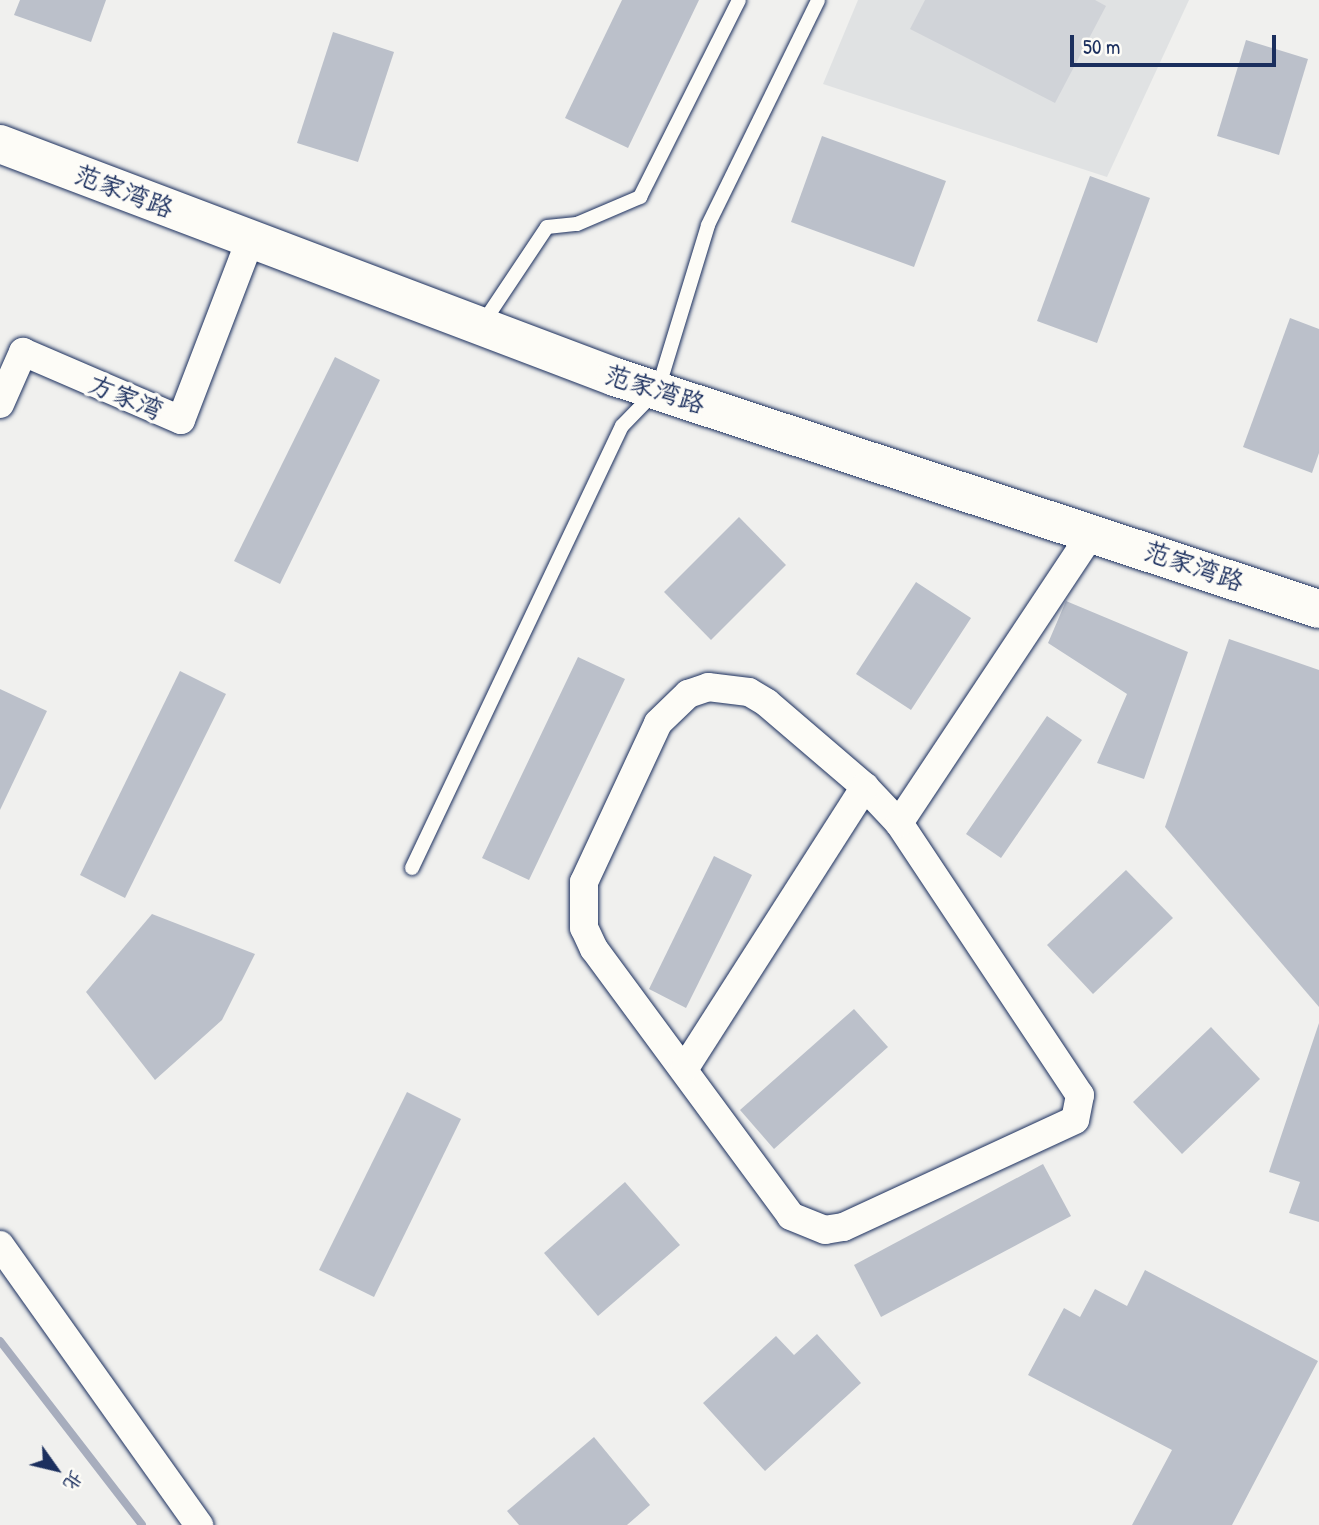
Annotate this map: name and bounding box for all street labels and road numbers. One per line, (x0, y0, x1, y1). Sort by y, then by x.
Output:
street label: 范家湾路 (70, 158, 178, 224)
street label: 范家湾路 (601, 358, 709, 420)
street label: 方家湾 (84, 367, 168, 427)
street label: 范家湾路 (1140, 534, 1248, 598)

